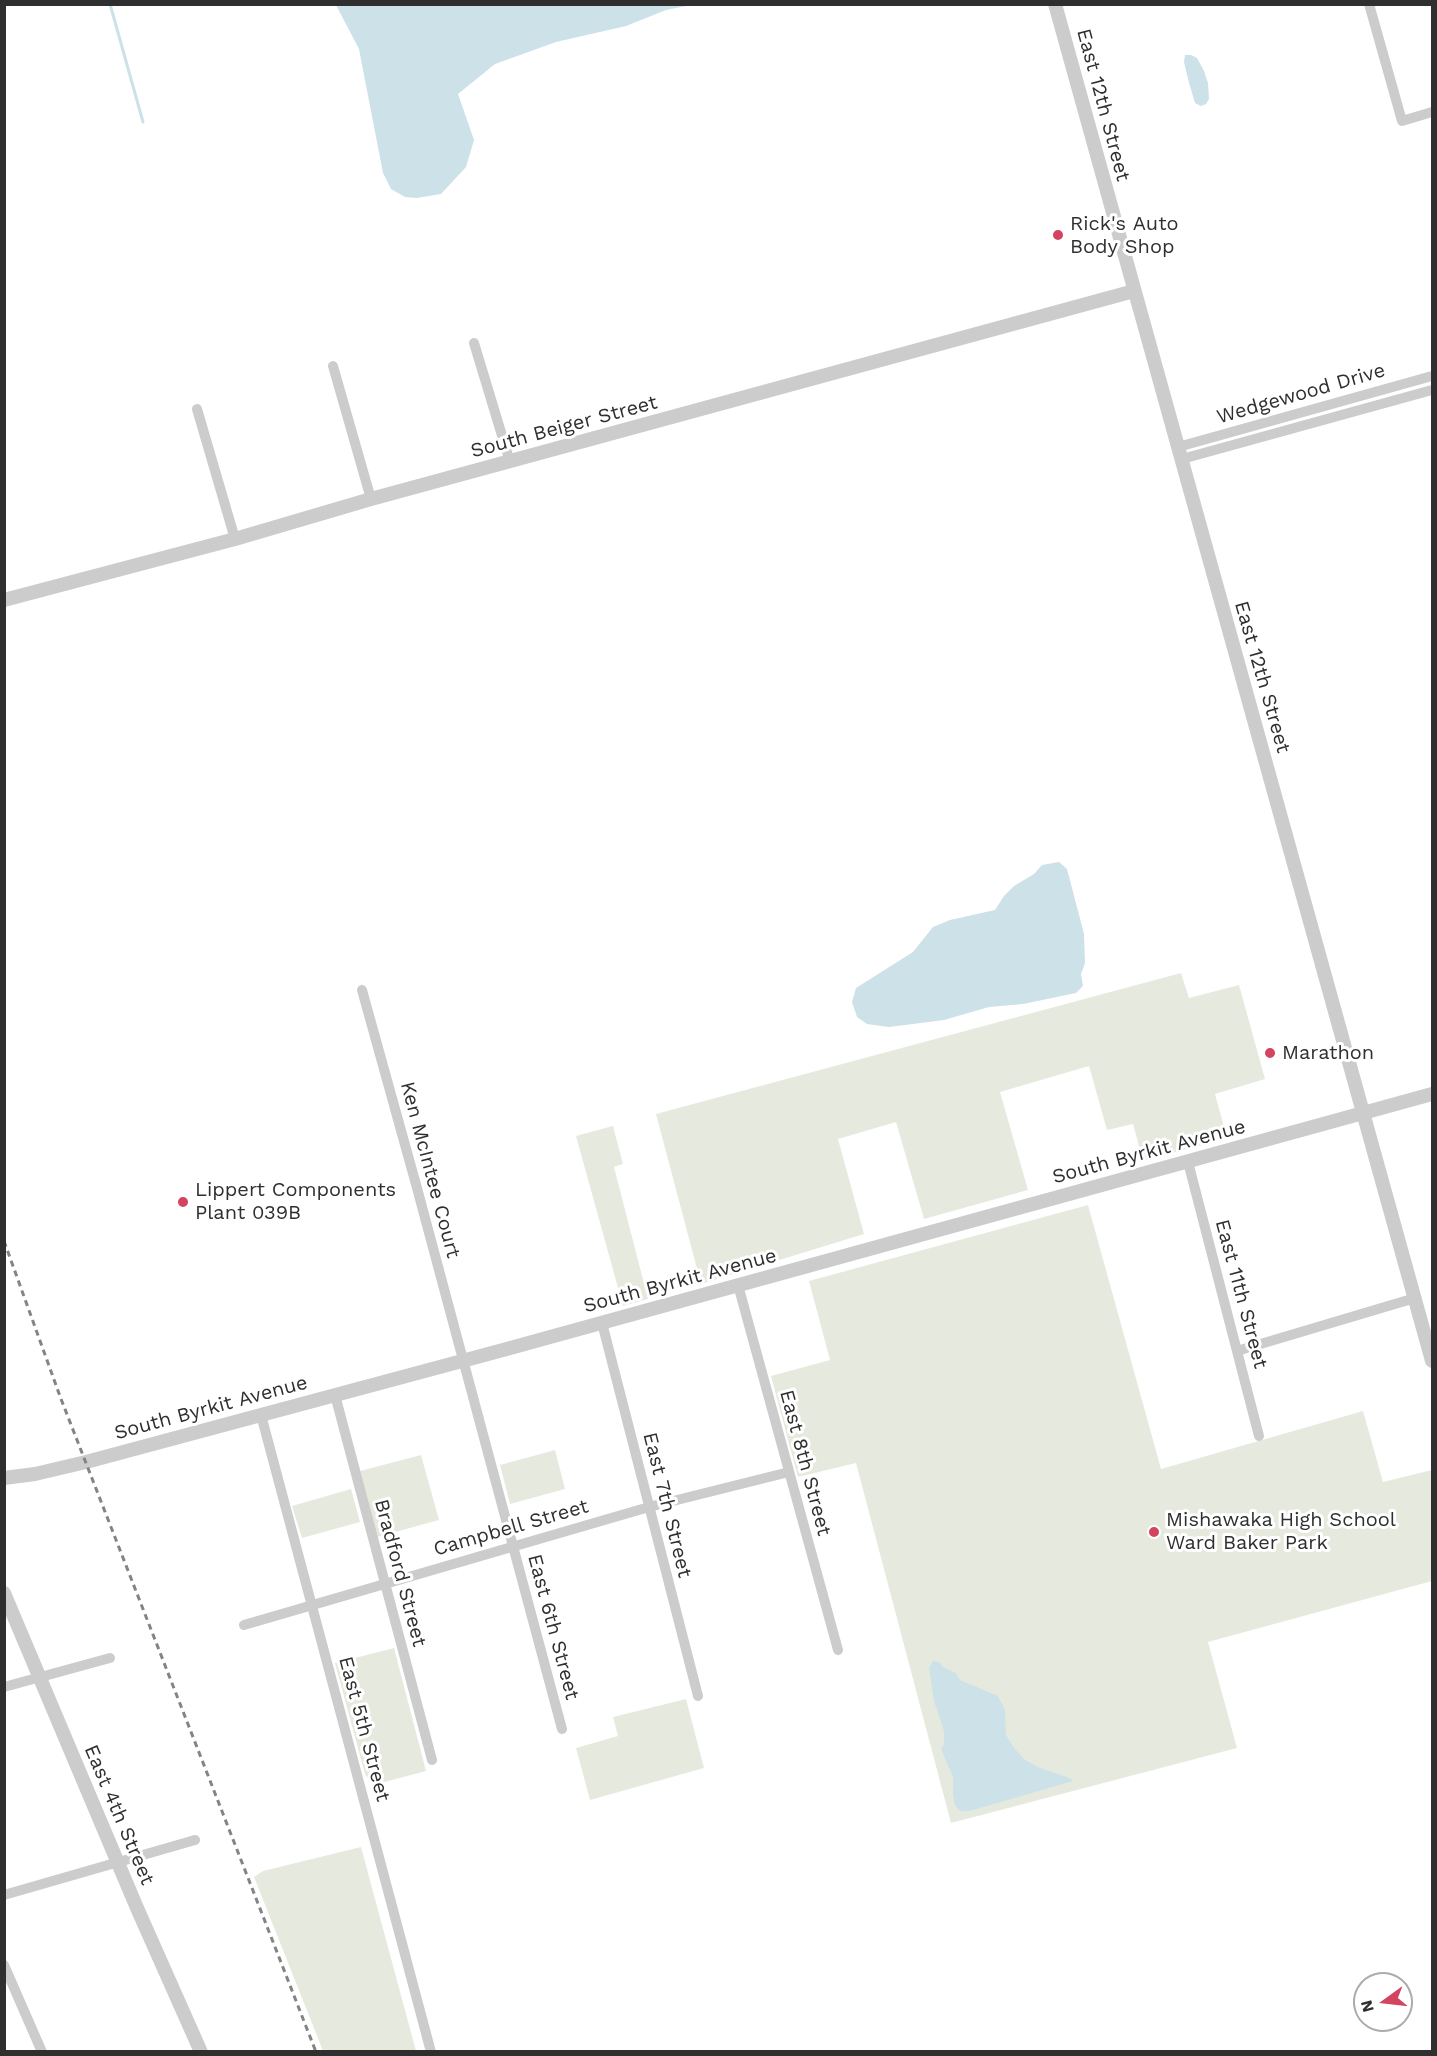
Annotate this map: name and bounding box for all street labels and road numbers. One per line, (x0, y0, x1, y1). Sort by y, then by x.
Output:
street label: East 12th Street (1071, 26, 1135, 184)
street label: Wedgewood Drive (1214, 358, 1388, 430)
street label: South Beiger Street (468, 391, 660, 463)
street label: East 12th Street (1229, 598, 1295, 756)
street label: Ken McIntee Court (395, 1079, 465, 1261)
street label: South Byrkit Avenue (1050, 1115, 1248, 1189)
street label: East 11th Street (1210, 1217, 1272, 1371)
street label: South Byrkit Avenue (581, 1244, 779, 1318)
street label: South Byrkit Avenue (112, 1371, 310, 1445)
street label: East 8th Street (774, 1387, 836, 1539)
street label: East 7th Street (637, 1430, 697, 1580)
street label: Campbell Street (431, 1494, 591, 1562)
street label: Bradford Street (369, 1497, 431, 1649)
street label: East 6th Street (522, 1552, 584, 1702)
street label: East 5th Street (333, 1654, 395, 1804)
street label: East 4th Street (79, 1741, 159, 1889)

